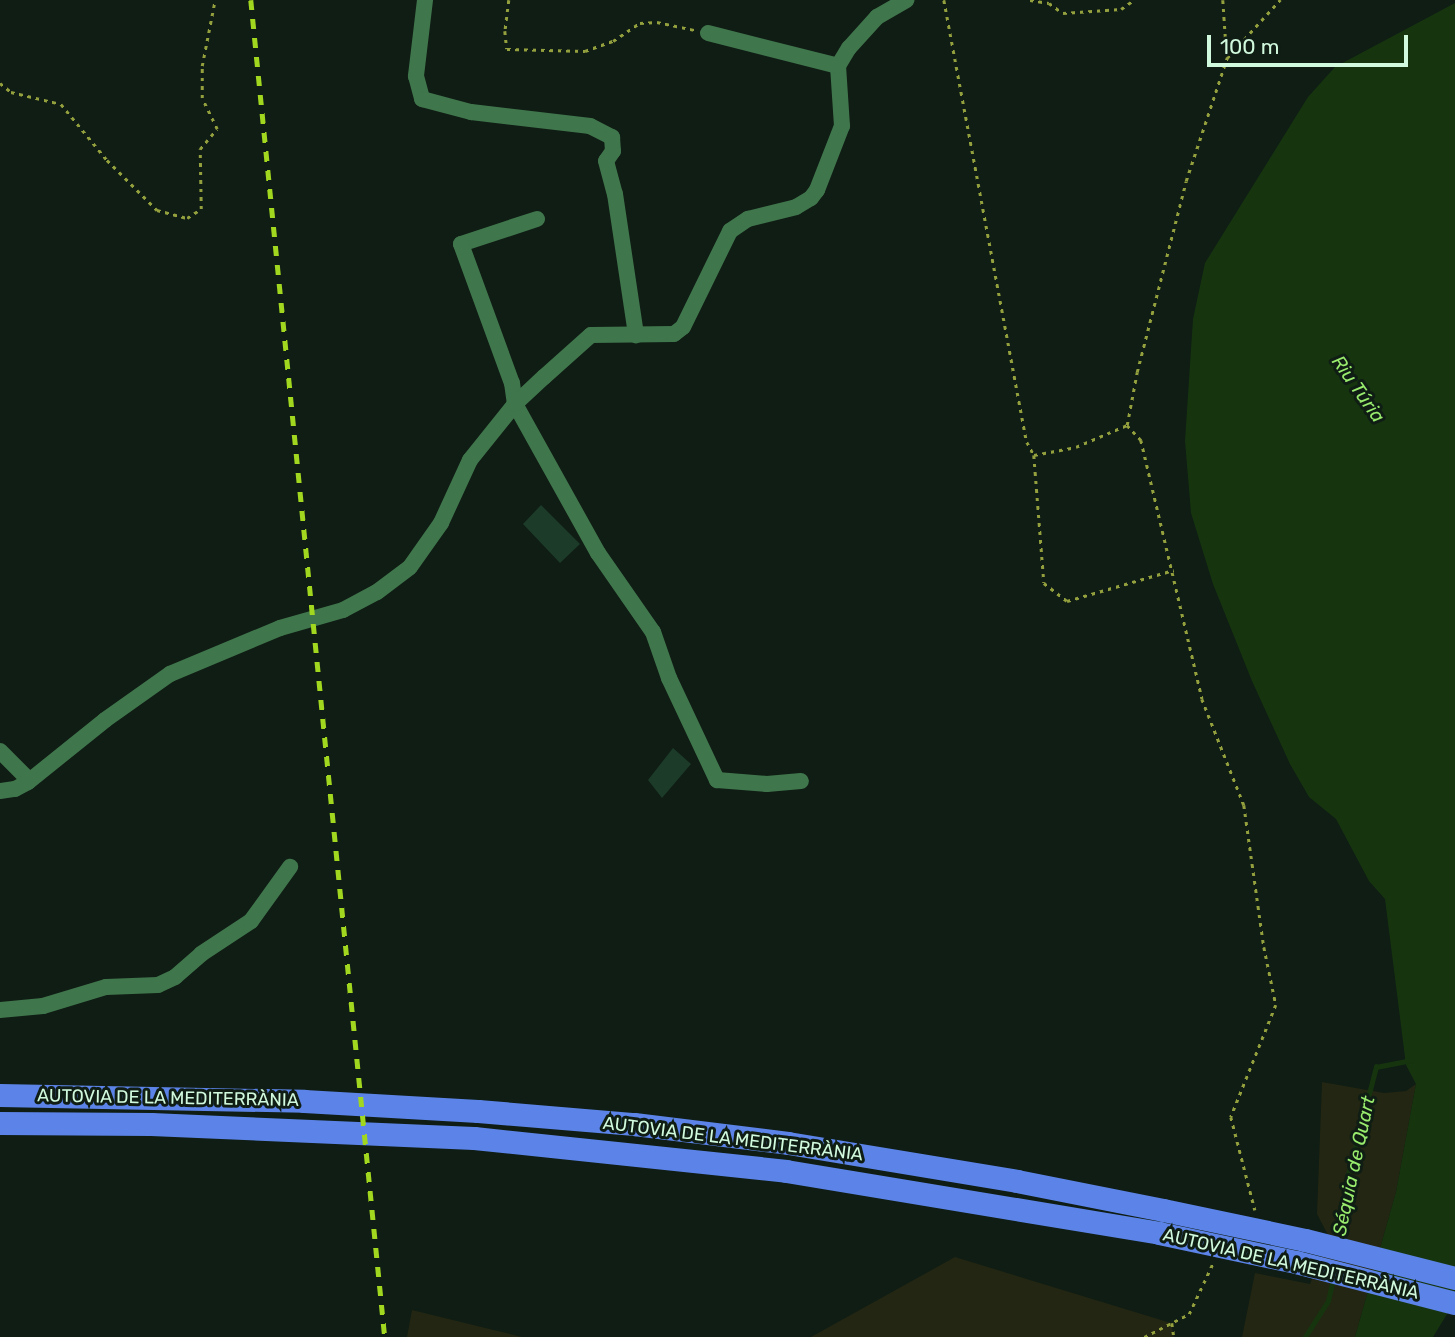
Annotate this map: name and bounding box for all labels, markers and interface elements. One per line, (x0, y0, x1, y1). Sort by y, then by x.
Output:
scale bar (1210, 21, 1411, 65)
text: 100 m (1220, 34, 1279, 59)
water label: Riu Túria (1326, 351, 1390, 427)
street label: AUTOVIA DE LA MEDITERRÀNIA (36, 1085, 300, 1111)
water label: Séquia de Quart (1328, 1094, 1380, 1238)
street label: AUTOVIA DE LA MEDITERRÀNIA (601, 1112, 865, 1166)
street label: AUTOVIA DE LA MEDITERRÀNIA (1160, 1224, 1422, 1304)

